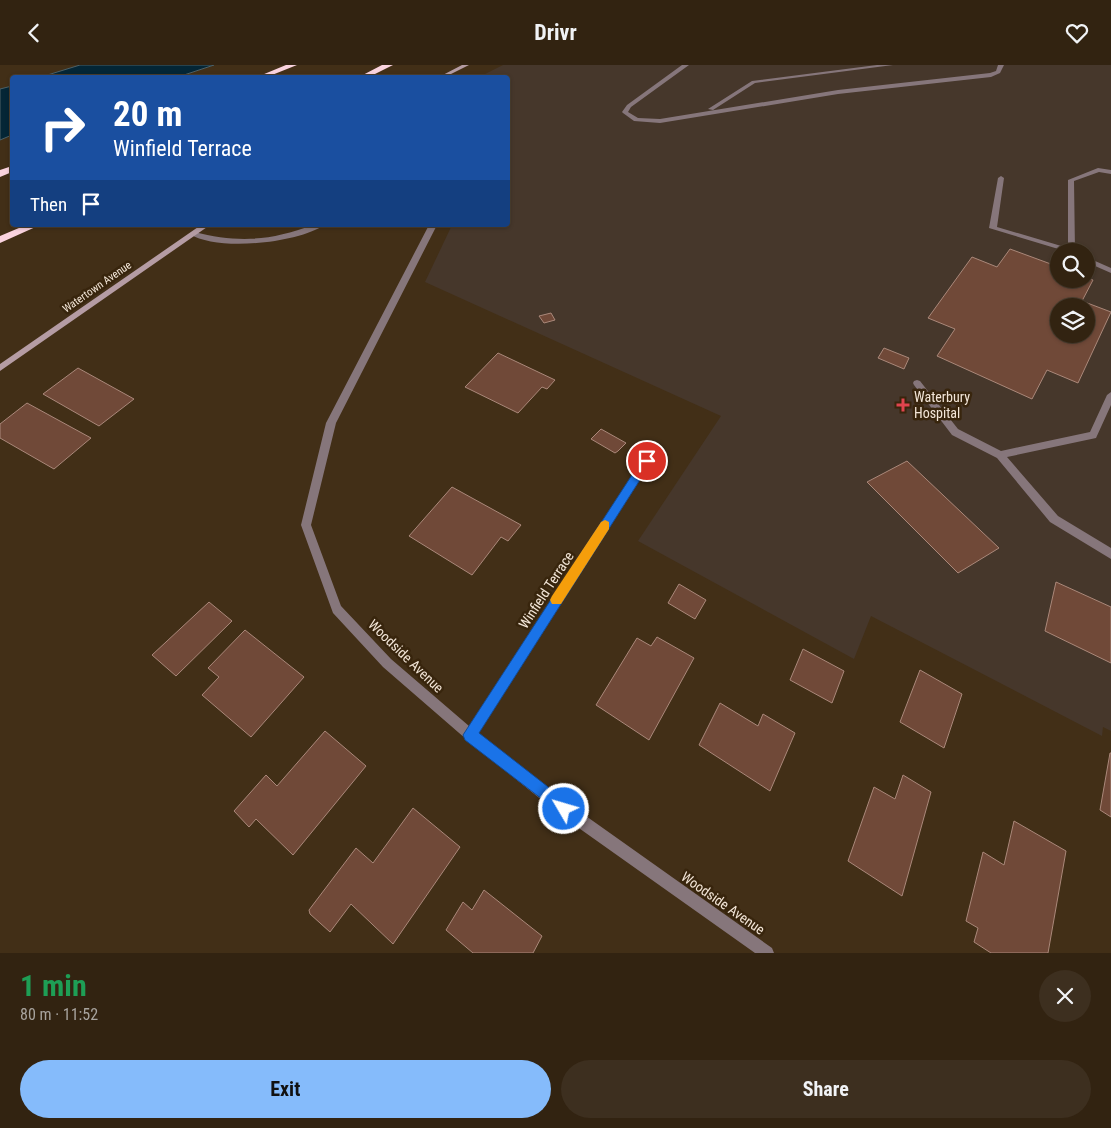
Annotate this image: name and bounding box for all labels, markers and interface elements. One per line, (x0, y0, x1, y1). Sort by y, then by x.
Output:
icon: back (20, 19, 48, 47)
icon: heart (1063, 19, 1091, 47)
text: Drivr (534, 20, 577, 45)
text: 20 m (113, 94, 182, 135)
icon: right (30, 95, 95, 160)
text: Winfield Terrace (113, 136, 252, 161)
icon: arrive (77, 190, 105, 218)
text: Then (30, 193, 67, 216)
map controls (1050, 243, 1095, 343)
button: search (1050, 243, 1095, 288)
street label: Watertown Avenue (60, 258, 134, 316)
button: layers (1050, 298, 1095, 343)
place label: Waterbury Hospital (914, 389, 970, 421)
marker: Waterbury Hospital (896, 398, 910, 412)
pin (626, 440, 668, 482)
icon: arrive (633, 447, 661, 475)
street label: Winfield Terrace (515, 548, 577, 631)
street label: Woodside Avenue (365, 616, 447, 696)
position arrow (537, 782, 589, 834)
street label: Woodside Avenue (678, 868, 768, 938)
text: 1 min (20, 968, 87, 1003)
button: close (1039, 970, 1091, 1022)
text: 80 m · 11:52 (20, 1005, 98, 1024)
button: Exit (20, 1060, 551, 1118)
button: Share (561, 1060, 1091, 1118)

